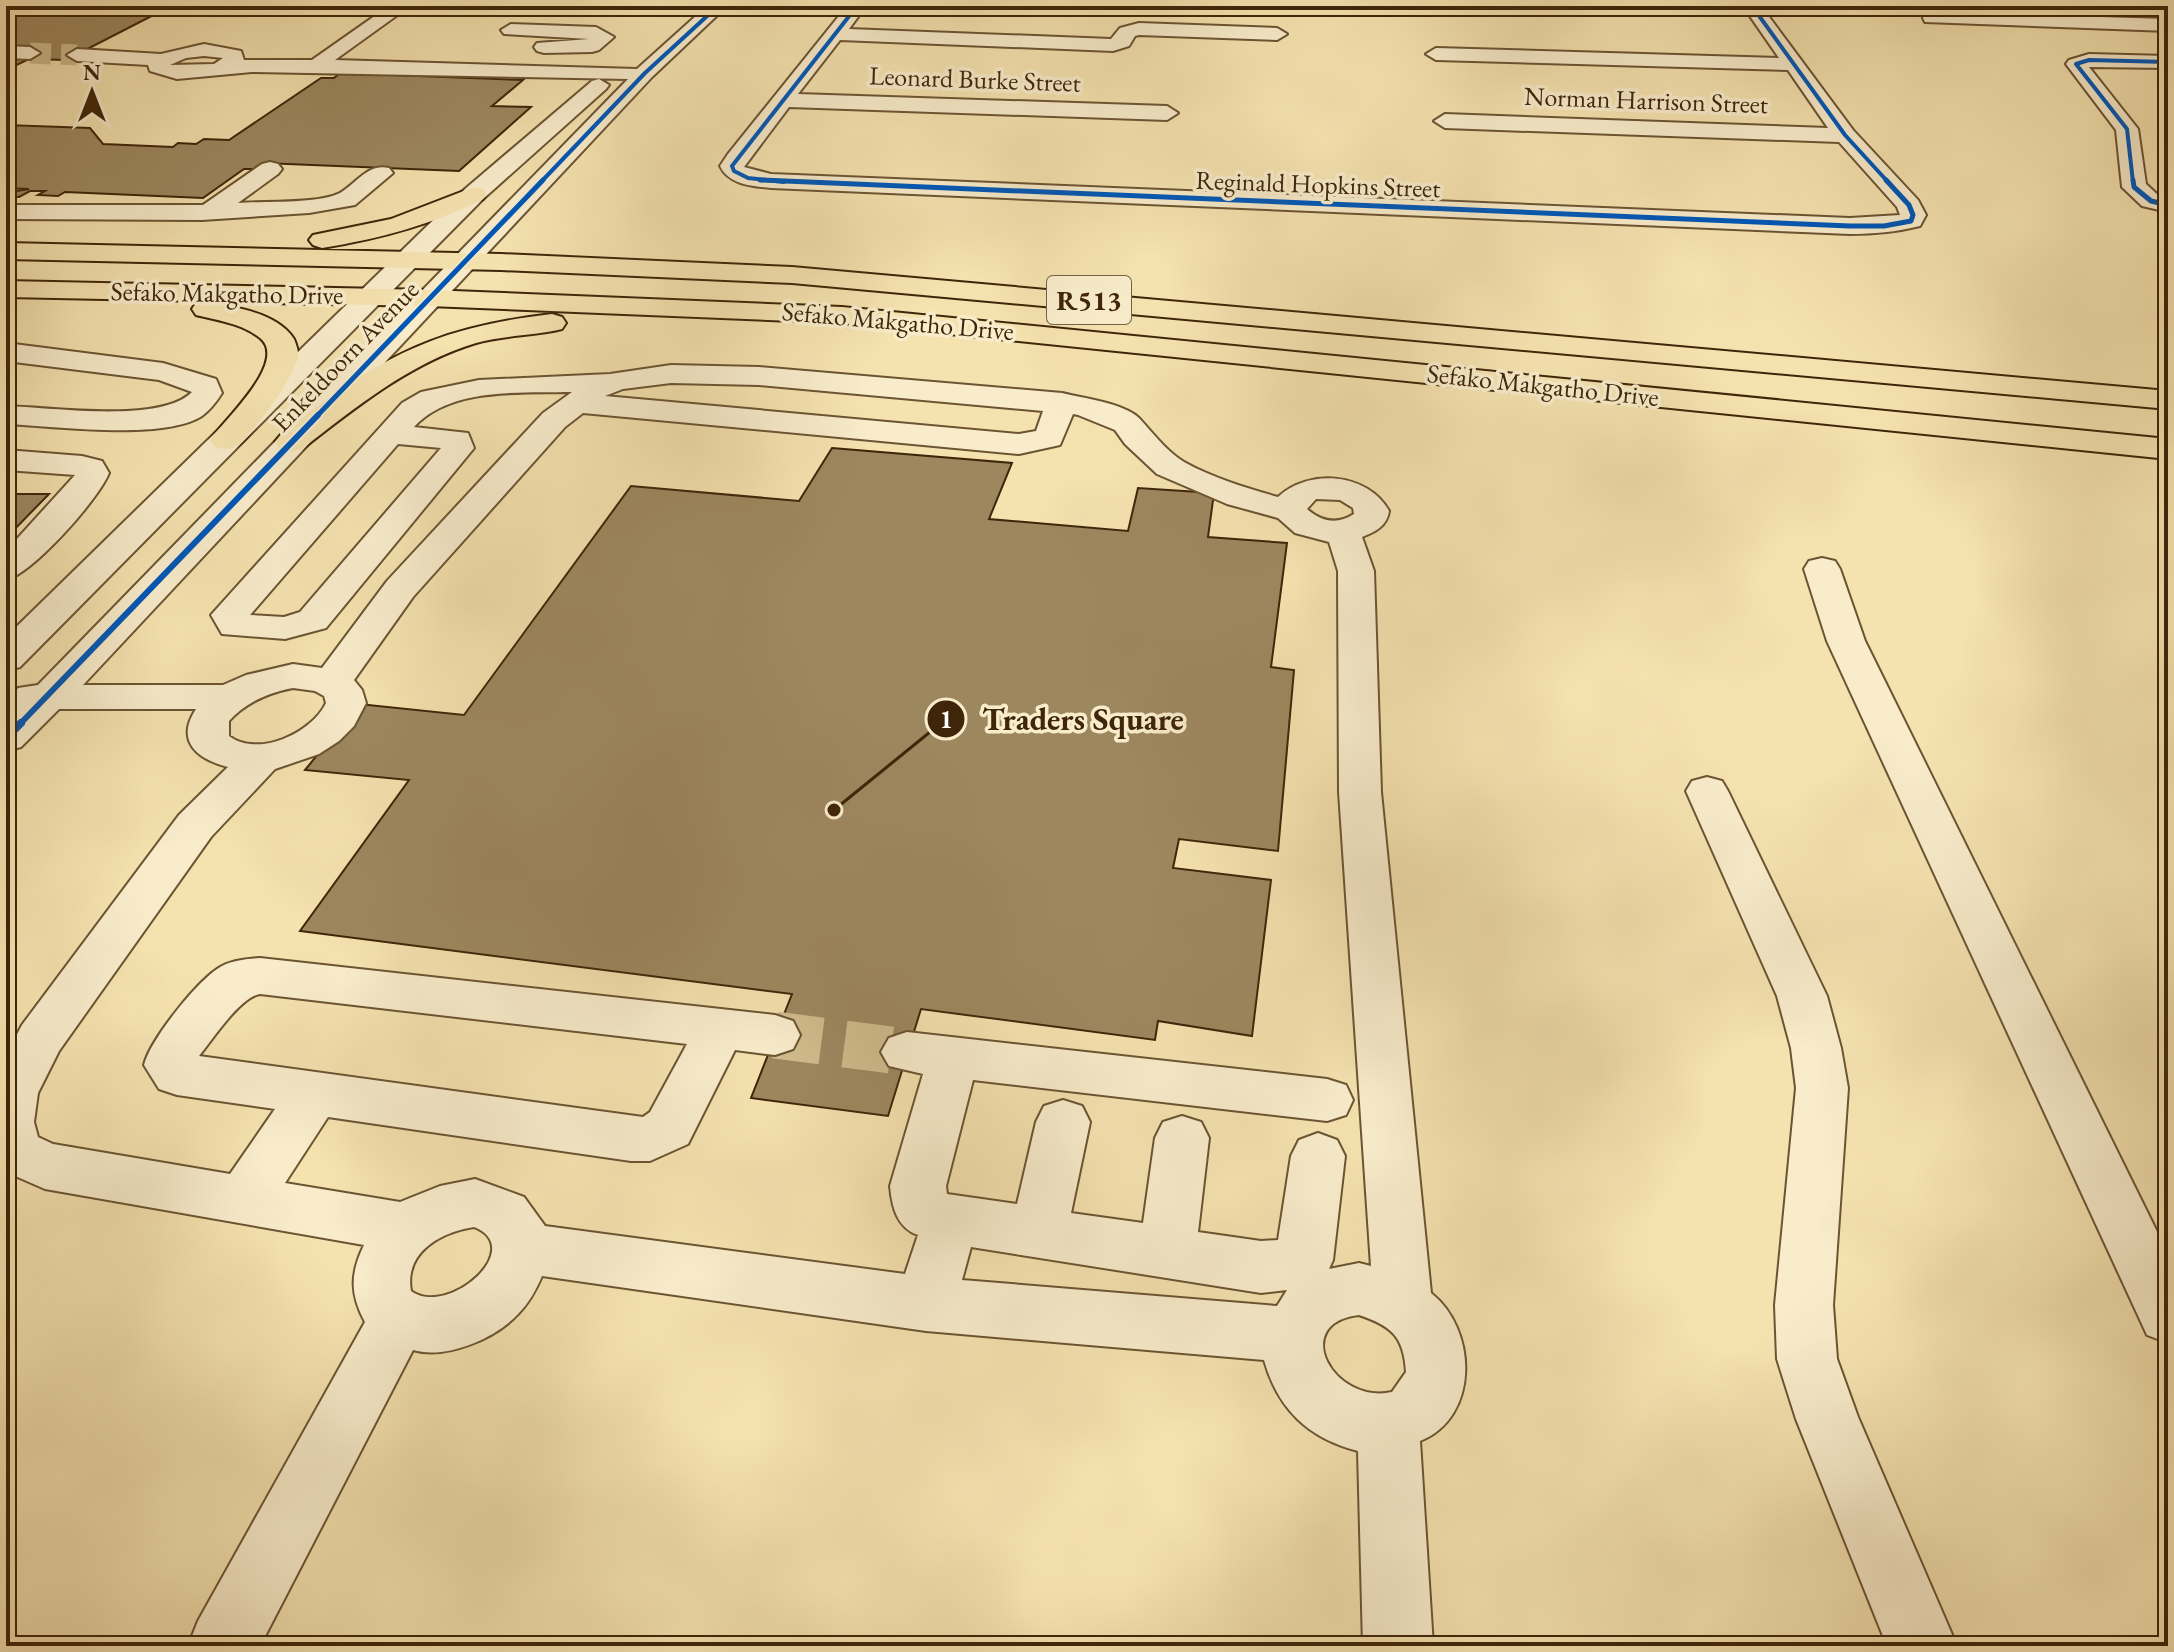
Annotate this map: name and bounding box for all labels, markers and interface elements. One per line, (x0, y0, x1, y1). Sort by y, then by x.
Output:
north arrow (52, 52, 132, 132)
text: N (83, 58, 101, 87)
street label: Leonard Burke Street (869, 58, 1081, 100)
street label: Norman Harrison Street (1523, 79, 1769, 121)
street label: Reginald Hopkins Street (1195, 163, 1441, 205)
street label: Enkeldoorn Avenue (264, 273, 426, 439)
street label: Sefako Makgatho Drive (110, 274, 344, 312)
road number: R513 (1047, 276, 1131, 324)
street label: Sefako Makgatho Drive (781, 294, 1015, 348)
street label: Sefako Makgatho Drive (1425, 356, 1661, 414)
callout: Traders Square (926, 691, 1200, 747)
text: Traders Square (982, 698, 1184, 740)
text: 1 (940, 704, 952, 735)

